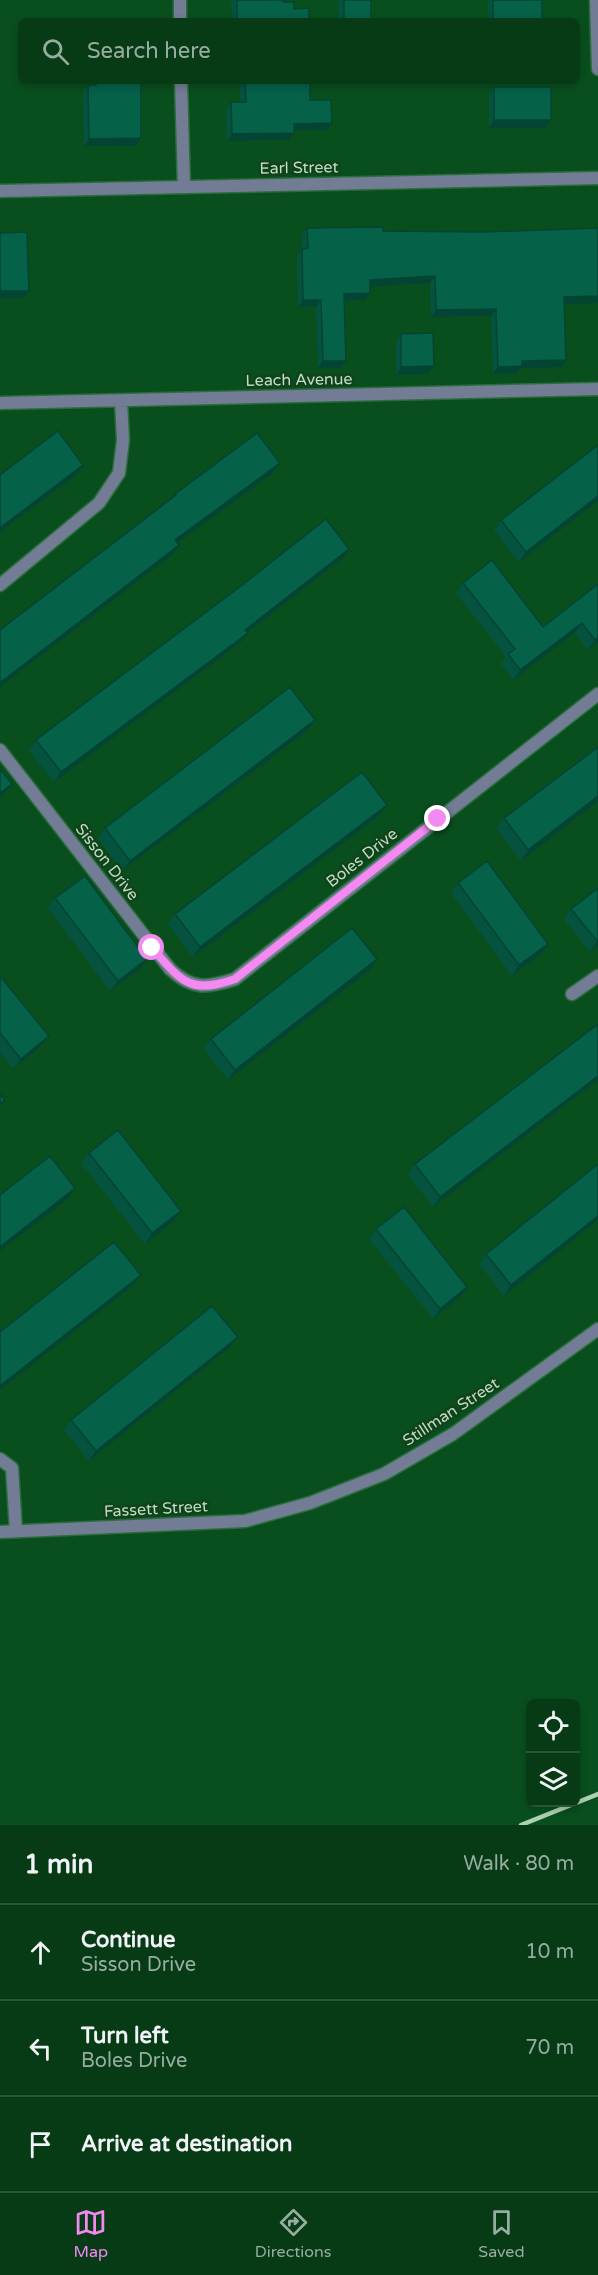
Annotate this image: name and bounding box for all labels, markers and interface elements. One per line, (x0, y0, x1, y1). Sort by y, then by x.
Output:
search box (18, 18, 580, 84)
icon: search (39, 35, 72, 68)
text: Search here (87, 38, 211, 64)
street label: Earl Street (259, 157, 339, 179)
street label: Leach Avenue (245, 369, 353, 391)
route end (424, 805, 450, 831)
street label: Sisson Drive (71, 820, 143, 904)
street label: Boles Drive (322, 824, 402, 892)
route start (138, 934, 164, 960)
street label: Stillman Street (399, 1373, 503, 1451)
street label: Fassett Street (104, 1496, 208, 1522)
map controls (526, 1699, 580, 1807)
button: locate (526, 1699, 580, 1753)
button: layers (526, 1753, 580, 1807)
text: 1 min (24, 1849, 93, 1880)
text: Walk · 80 m (463, 1852, 574, 1876)
text: Continue (81, 1927, 176, 1953)
icon: ahead (24, 1936, 57, 1969)
text: 10 m (525, 1940, 574, 1964)
text: Sisson Drive (81, 1953, 196, 1977)
text: Turn left (81, 2023, 169, 2049)
icon: left (24, 2032, 57, 2065)
text: 70 m (525, 2036, 574, 2060)
text: Boles Drive (81, 2049, 187, 2073)
icon: arrive (24, 2128, 57, 2161)
text: Arrive at destination (81, 2131, 292, 2157)
tab: Map (73, 2206, 108, 2262)
tab: Directions (255, 2206, 331, 2262)
tab: Saved (478, 2206, 525, 2262)

